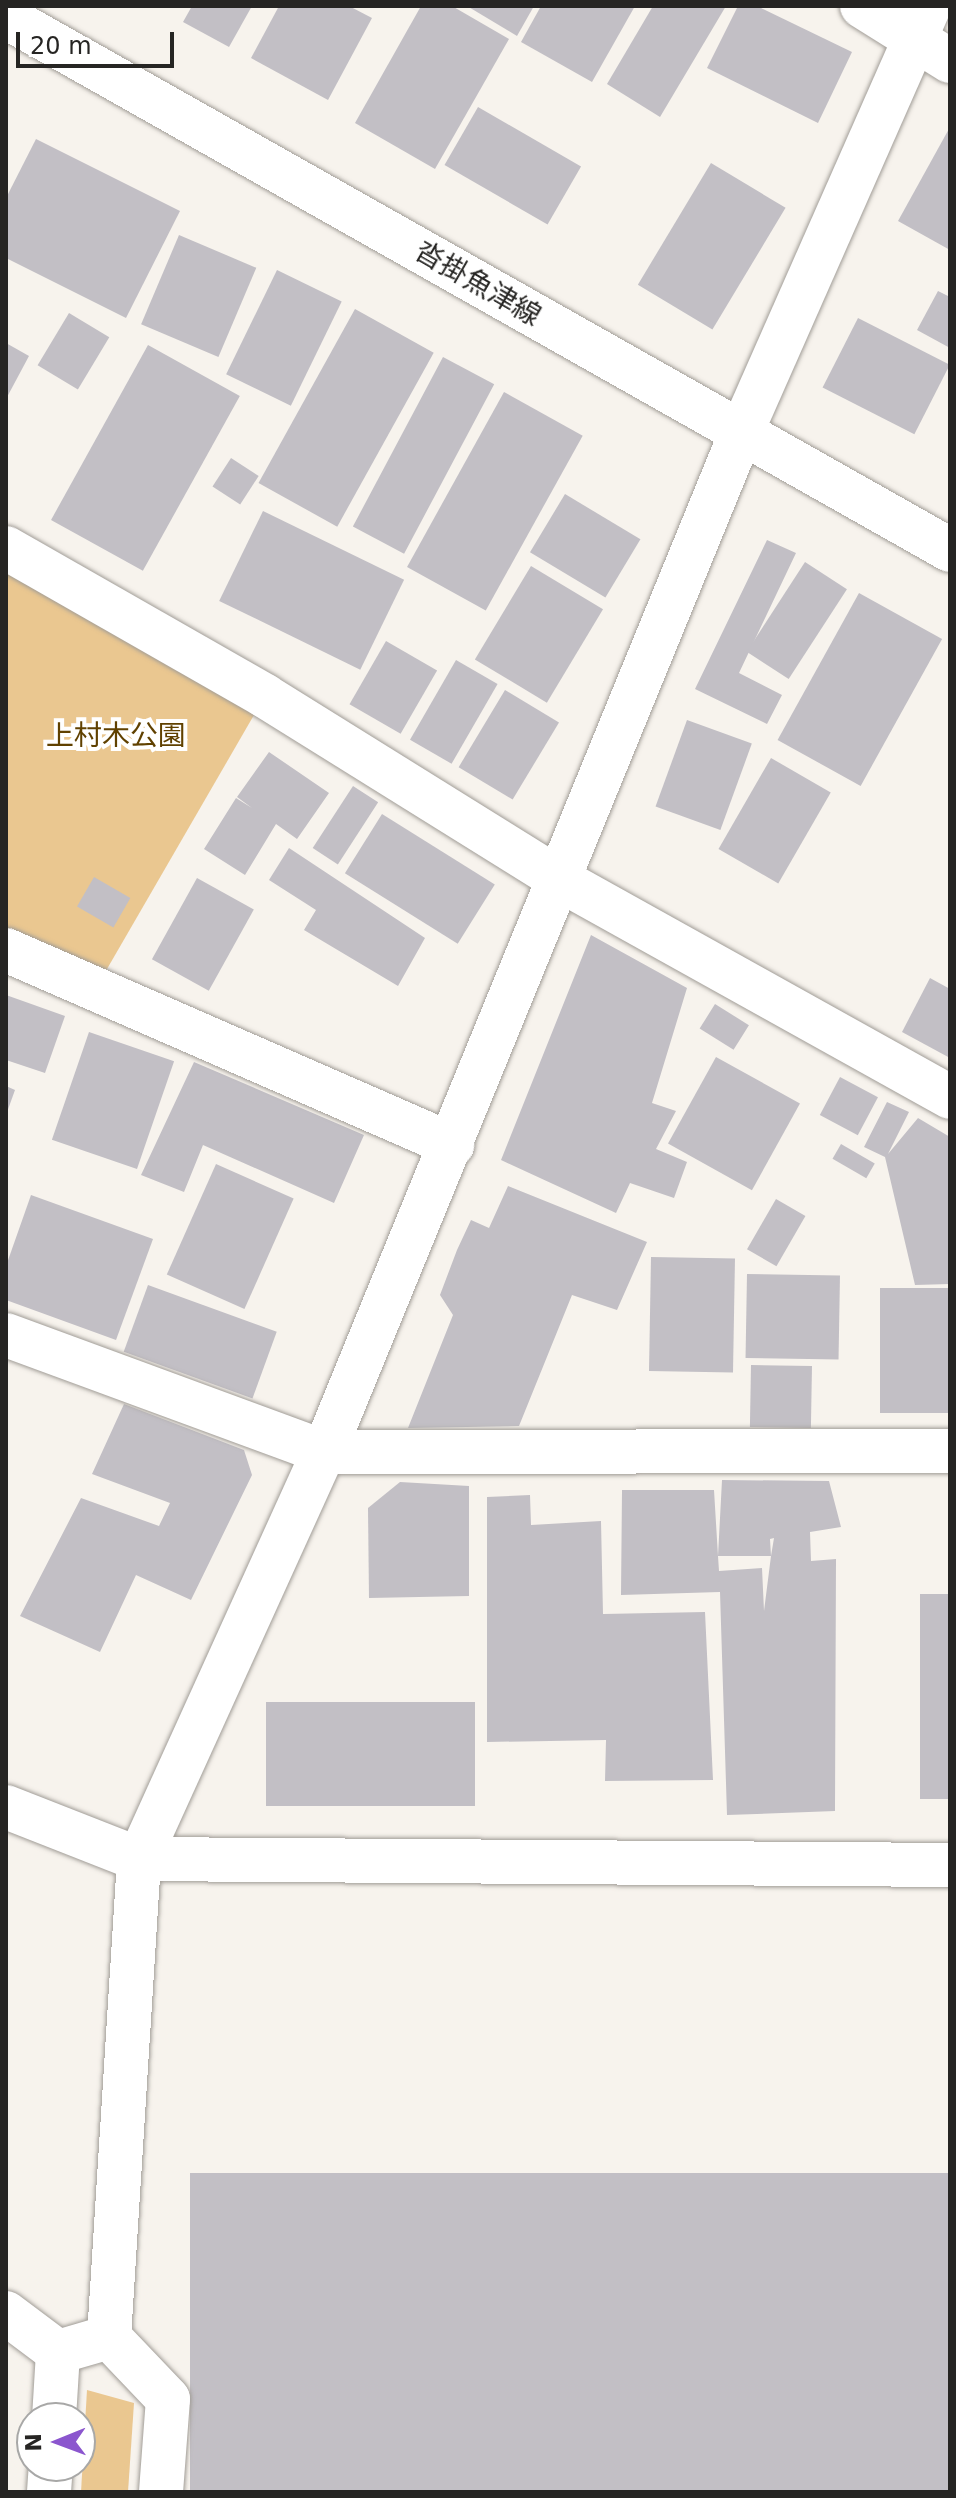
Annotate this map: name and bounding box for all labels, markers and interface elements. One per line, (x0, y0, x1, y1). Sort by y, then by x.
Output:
scale bar (20, 16, 178, 66)
text: 20 m (30, 32, 92, 60)
street label: 沓掛魚津線 (409, 234, 547, 334)
park label: 上村木公園 (46, 719, 186, 753)
north arrow (16, 2402, 96, 2482)
text: N (21, 2433, 46, 2452)

